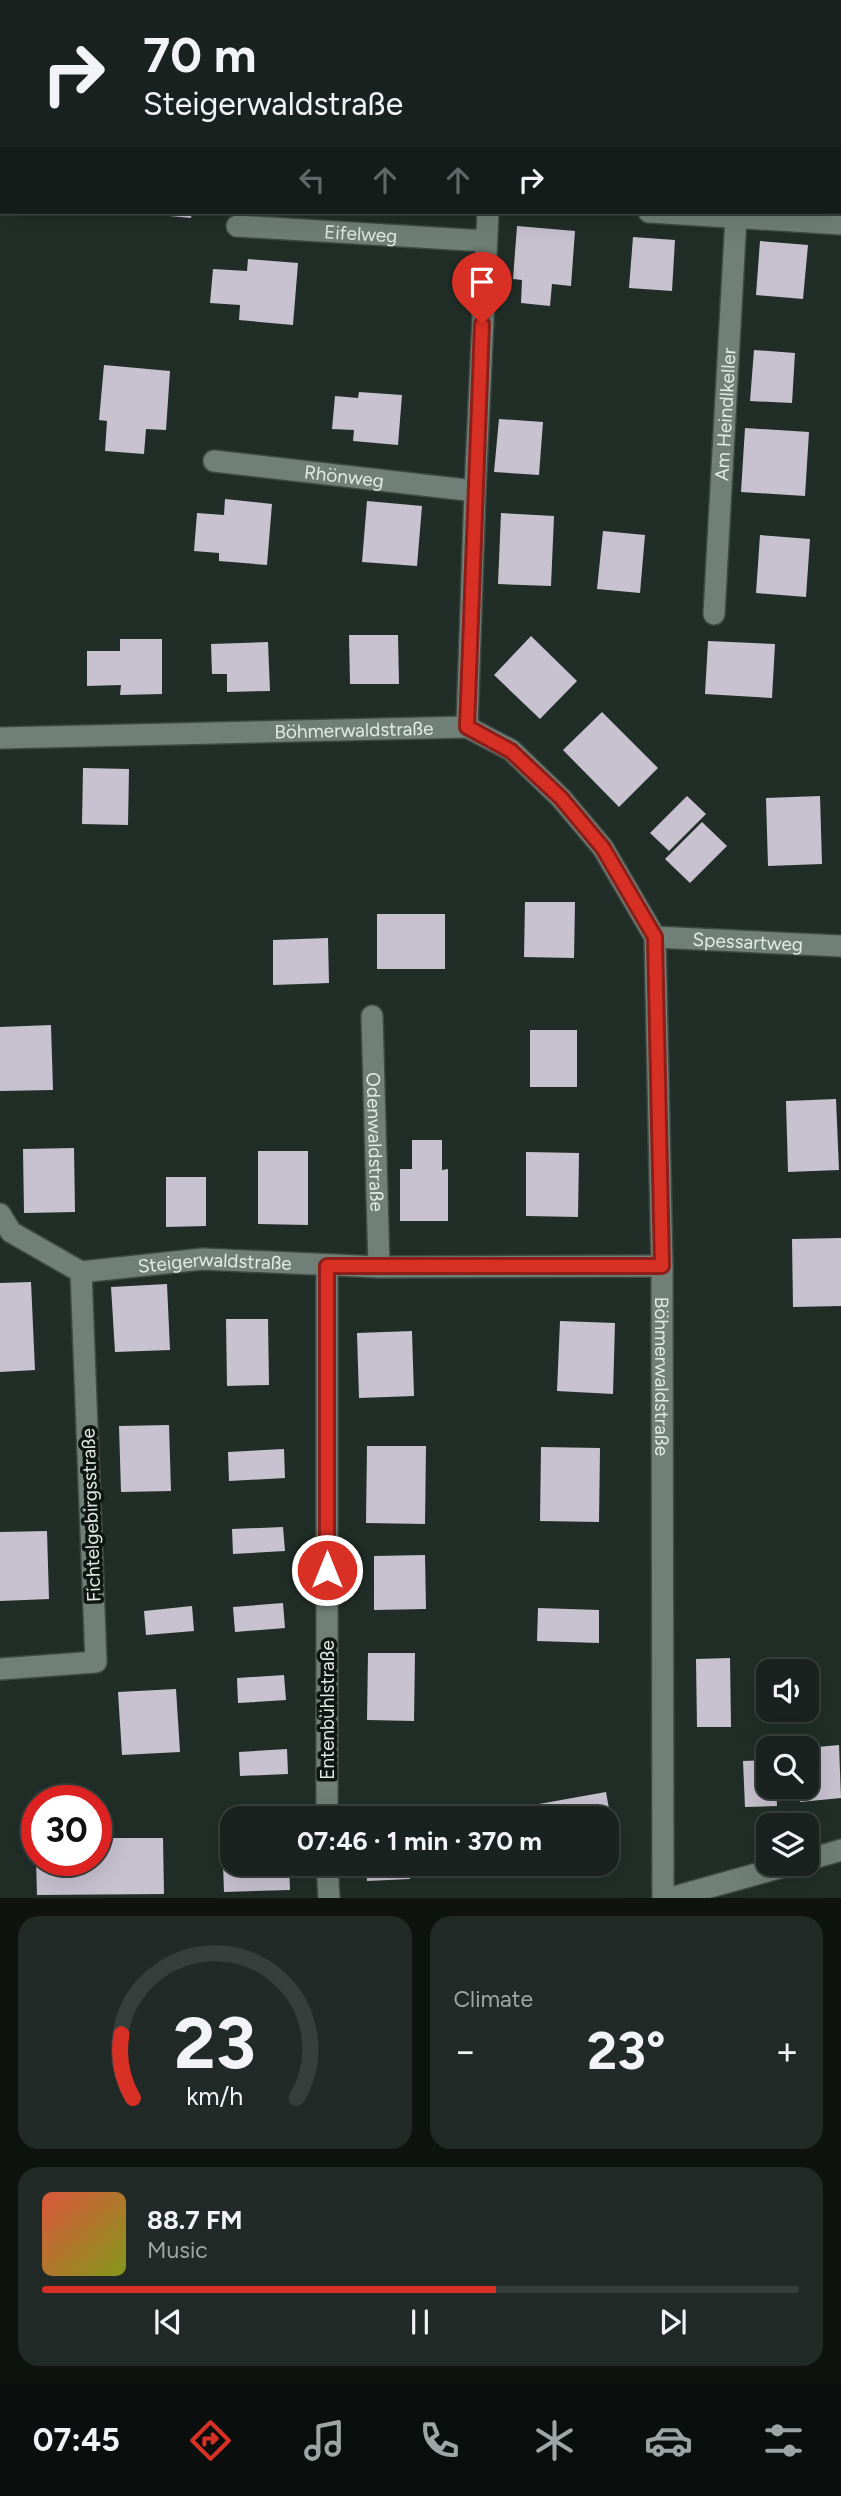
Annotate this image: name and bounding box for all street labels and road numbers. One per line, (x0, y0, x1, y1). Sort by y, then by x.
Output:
street label: Eifelweg (323, 220, 398, 247)
street label: Am Heindlkeller (710, 347, 740, 482)
street label: Rhönweg (303, 460, 385, 492)
street label: Böhmerwaldstraße (274, 716, 434, 743)
street label: Spessartweg (692, 927, 804, 956)
street label: Odenwaldstraße (362, 1072, 389, 1212)
street label: Steigerwaldstraße (136, 1247, 292, 1277)
street label: Böhmerwaldstraße (651, 1297, 674, 1456)
street label: Fichtelgebirgsstraße (76, 1428, 106, 1602)
street label: Entenbühlstraße (316, 1640, 339, 1780)

